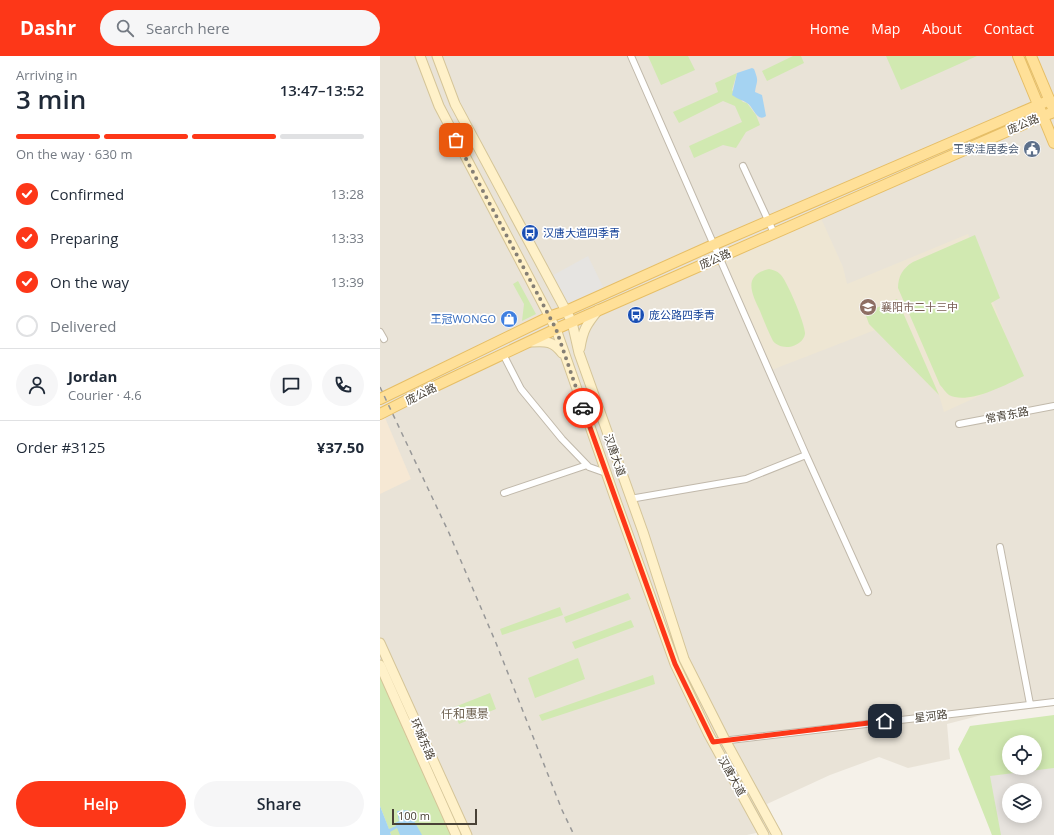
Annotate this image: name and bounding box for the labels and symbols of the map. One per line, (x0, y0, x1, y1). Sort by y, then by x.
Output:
street label: 庞公路 (1005, 110, 1041, 137)
pin (439, 123, 473, 157)
public building icon: 王家洼居委会 (1022, 139, 1042, 159)
place label: 王家洼居委会 (953, 141, 1019, 156)
bus stop icon: 汉唐大道四季青 (520, 223, 540, 243)
place label: 汉唐大道四季青 (543, 225, 620, 240)
street label: 庞公路 (697, 245, 733, 272)
school or university icon: 襄阳市二十三中 (858, 297, 878, 317)
place label: 襄阳市二十三中 (881, 299, 958, 314)
bus stop icon: 庞公路四季青 (626, 305, 646, 325)
place label: 庞公路四季青 (649, 307, 715, 322)
shop icon: 王冠WONGO (499, 309, 519, 329)
place label: 王冠WONGO (430, 311, 496, 326)
street label: 庞公路 (403, 379, 439, 408)
courier (563, 388, 603, 428)
street label: 常青东路 (984, 403, 1030, 426)
street label: 汉唐大道 (601, 432, 630, 478)
pin (868, 704, 902, 738)
district label: 仟和惠景 (441, 705, 489, 722)
street label: 星河路 (914, 706, 948, 725)
street label: 环城东路 (408, 716, 439, 762)
street label: 汉唐大道 (715, 753, 750, 799)
scale bar (392, 807, 477, 826)

